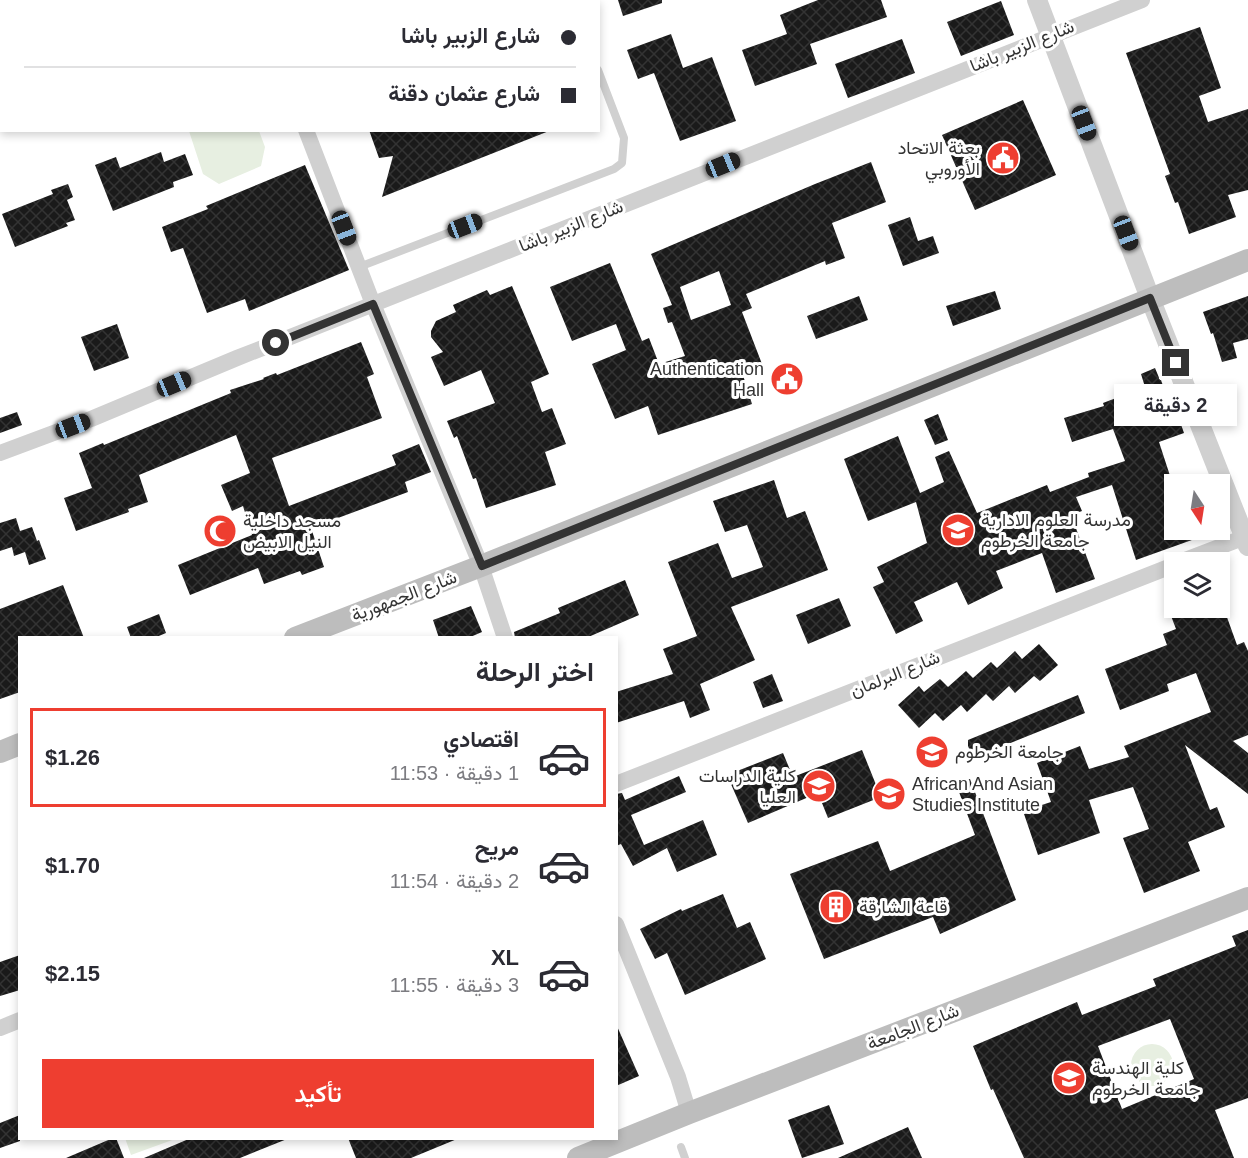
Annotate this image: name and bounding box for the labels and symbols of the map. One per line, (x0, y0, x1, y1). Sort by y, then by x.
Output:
street label: شارع الزبير باشا (967, 16, 1078, 78)
car (1069, 103, 1099, 143)
place label: بعثة الاتحاد الأوروبي (898, 138, 980, 184)
public building icon: بعثة الاتحاد الأوروبي (985, 140, 1021, 176)
car (703, 150, 743, 180)
street label: شارع الزبير باشا (516, 196, 627, 258)
car (329, 208, 359, 248)
car (445, 211, 485, 241)
car (1111, 213, 1141, 253)
route start (262, 329, 289, 356)
route end (1162, 349, 1189, 376)
place label: Authentication Hall (650, 359, 764, 400)
public building icon: Authentication Hall (769, 361, 805, 397)
car (154, 369, 194, 399)
callout: 2 دقيقة (1114, 384, 1238, 426)
car (53, 411, 93, 441)
north arrow (1164, 474, 1230, 540)
place label: مدرسة العلوم الادارية جامعة الخرطوم (981, 510, 1131, 553)
place label: مسجد داخلية النيل الابيض (243, 511, 341, 553)
school or university icon: مدرسة العلوم الادارية جامعة الخرطوم (940, 512, 976, 548)
mosque icon: مسجد داخلية النيل الابيض (202, 513, 238, 549)
street label: شارع الجمهورية (348, 567, 460, 627)
street label: شارع البرلمان (847, 647, 944, 703)
school or university icon: جامعة الخرطوم (914, 734, 950, 770)
place label: جامعة الخرطوم (955, 742, 1064, 764)
place label: كلية الدراسات العليا (699, 766, 796, 807)
school or university icon: كلية الدراسات العليا (801, 768, 837, 804)
place label: African And Asian Studies Institute (912, 774, 1053, 815)
school or university icon: African And Asian Studies Institute (871, 776, 907, 812)
building icon: قاعة الشارقة (818, 889, 854, 925)
place label: قاعة الشارقة (859, 897, 947, 918)
street label: شارع الجامعة (864, 1000, 962, 1056)
place label: كلية الهندسة جامعة الخرطوم (1092, 1058, 1201, 1101)
school or university icon: كلية الهندسة جامعة الخرطوم (1051, 1060, 1087, 1096)

